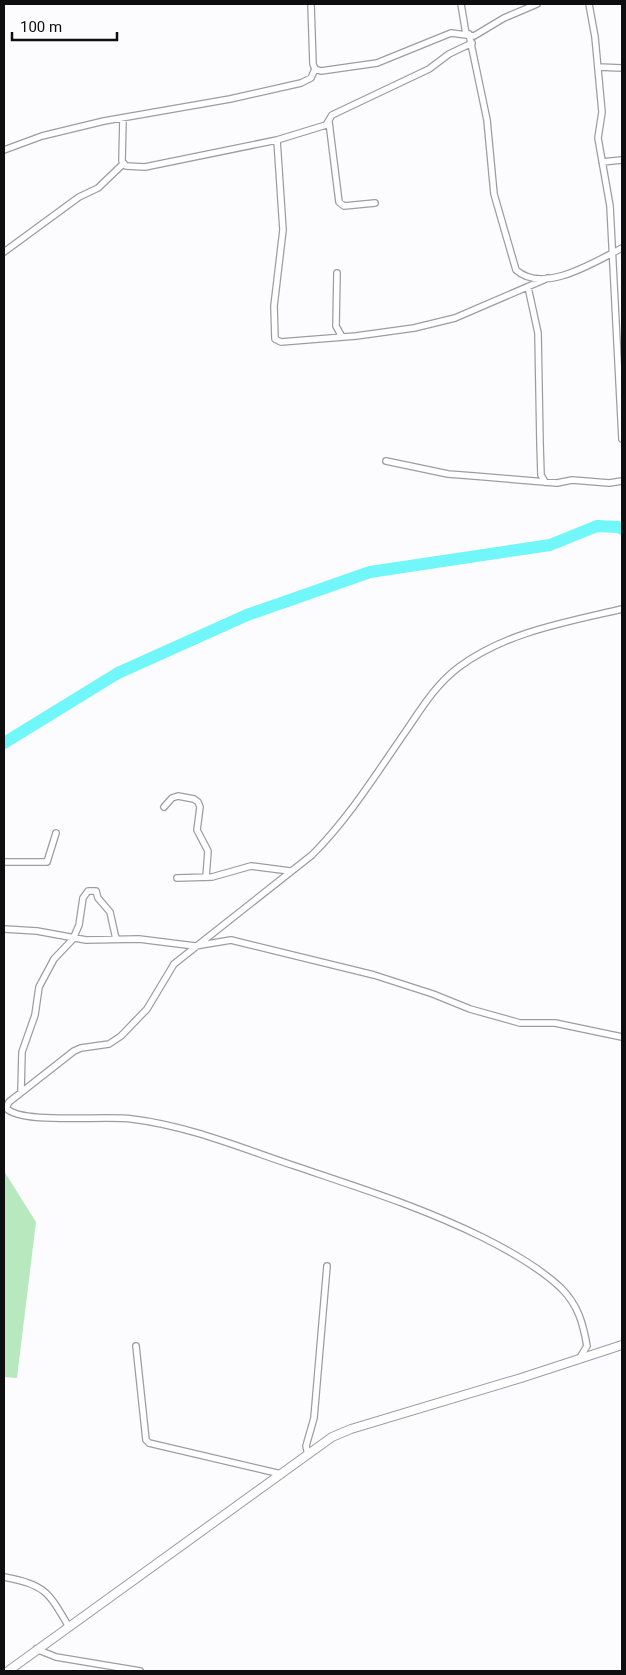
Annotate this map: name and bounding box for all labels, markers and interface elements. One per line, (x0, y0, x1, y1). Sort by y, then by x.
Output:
scale bar (12, 10, 118, 42)
text: 100 m (20, 18, 62, 36)

